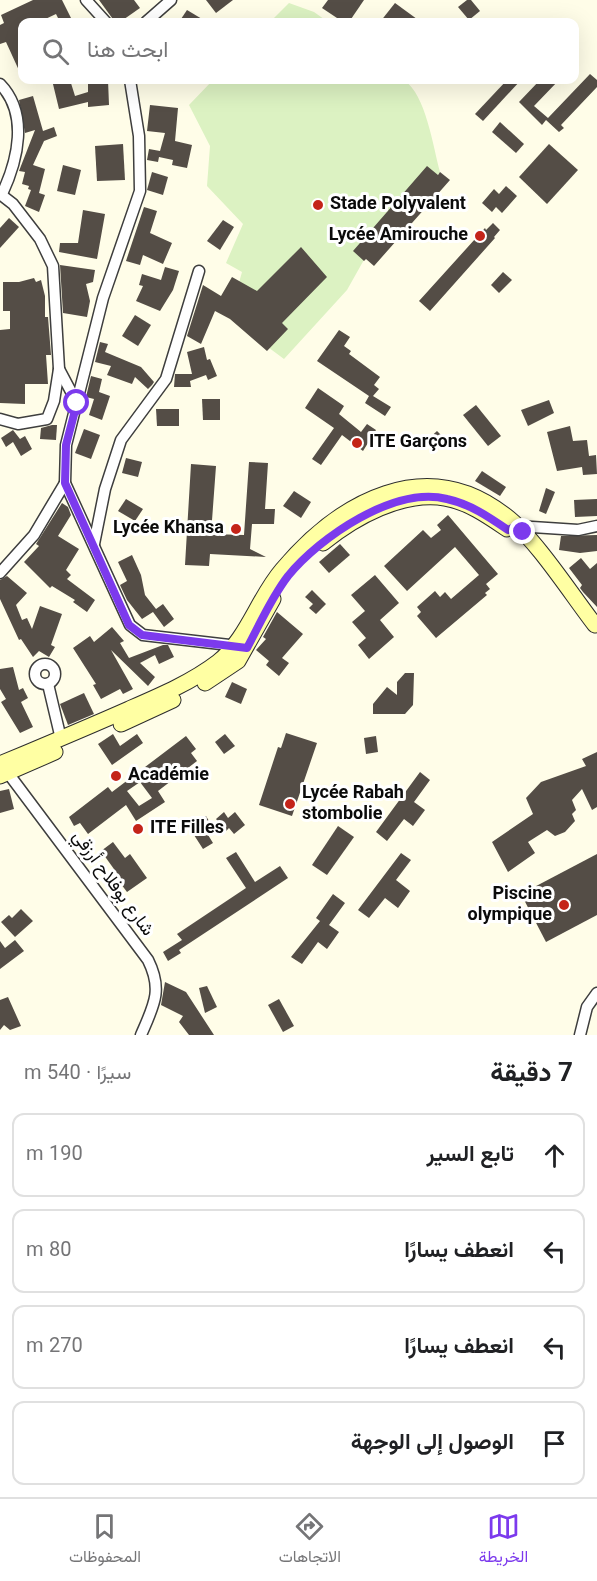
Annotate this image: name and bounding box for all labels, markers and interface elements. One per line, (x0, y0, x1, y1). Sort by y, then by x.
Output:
search box (18, 18, 579, 84)
text: ابحث هنا (87, 34, 168, 69)
icon: search (39, 35, 72, 68)
place label: Stade Polyvalent (330, 191, 466, 219)
marker: Stade Polyvalent (311, 198, 325, 212)
place label: Lycée Amirouche (329, 222, 468, 250)
marker: Lycée Amirouche (473, 229, 487, 243)
route start (63, 389, 89, 415)
place label: ITE Garçons (369, 429, 467, 457)
marker: ITE Garçons (350, 436, 364, 450)
place label: Lycée Khansa (113, 515, 224, 543)
route end (509, 518, 535, 544)
marker: Lycée Khansa (229, 522, 243, 536)
place label: Académie (128, 762, 209, 790)
marker: Académie (109, 769, 123, 783)
place label: Lycée Rabah stombolie (302, 780, 404, 829)
marker: Lycée Rabah stombolie (283, 797, 297, 811)
place label: ITE Filles (150, 815, 224, 843)
marker: ITE Filles (131, 822, 145, 836)
street label: شارع بوفلاح أرزقي (64, 825, 160, 943)
place label: Piscine olympique (468, 881, 552, 930)
marker: Piscine olympique (557, 898, 571, 912)
text: 7 دقيقة (490, 1054, 573, 1095)
text: سيرًا · 540 m (24, 1058, 131, 1090)
text: تابع السير (426, 1138, 514, 1173)
text: 190 m (26, 1139, 83, 1171)
icon: ahead (538, 1139, 571, 1172)
text: انعطف يسارًا (404, 1234, 514, 1269)
text: 80 m (26, 1235, 71, 1267)
icon: left (538, 1235, 571, 1268)
text: انعطف يسارًا (404, 1330, 514, 1365)
text: 270 m (26, 1331, 83, 1363)
icon: left (538, 1331, 571, 1364)
text: الوصول إلى الوجهة (351, 1426, 514, 1461)
icon: arrive (538, 1427, 571, 1460)
tab: المحفوظات (69, 1510, 141, 1571)
tab: الاتجاهات (279, 1510, 341, 1571)
tab: الخريطة (479, 1510, 528, 1571)

